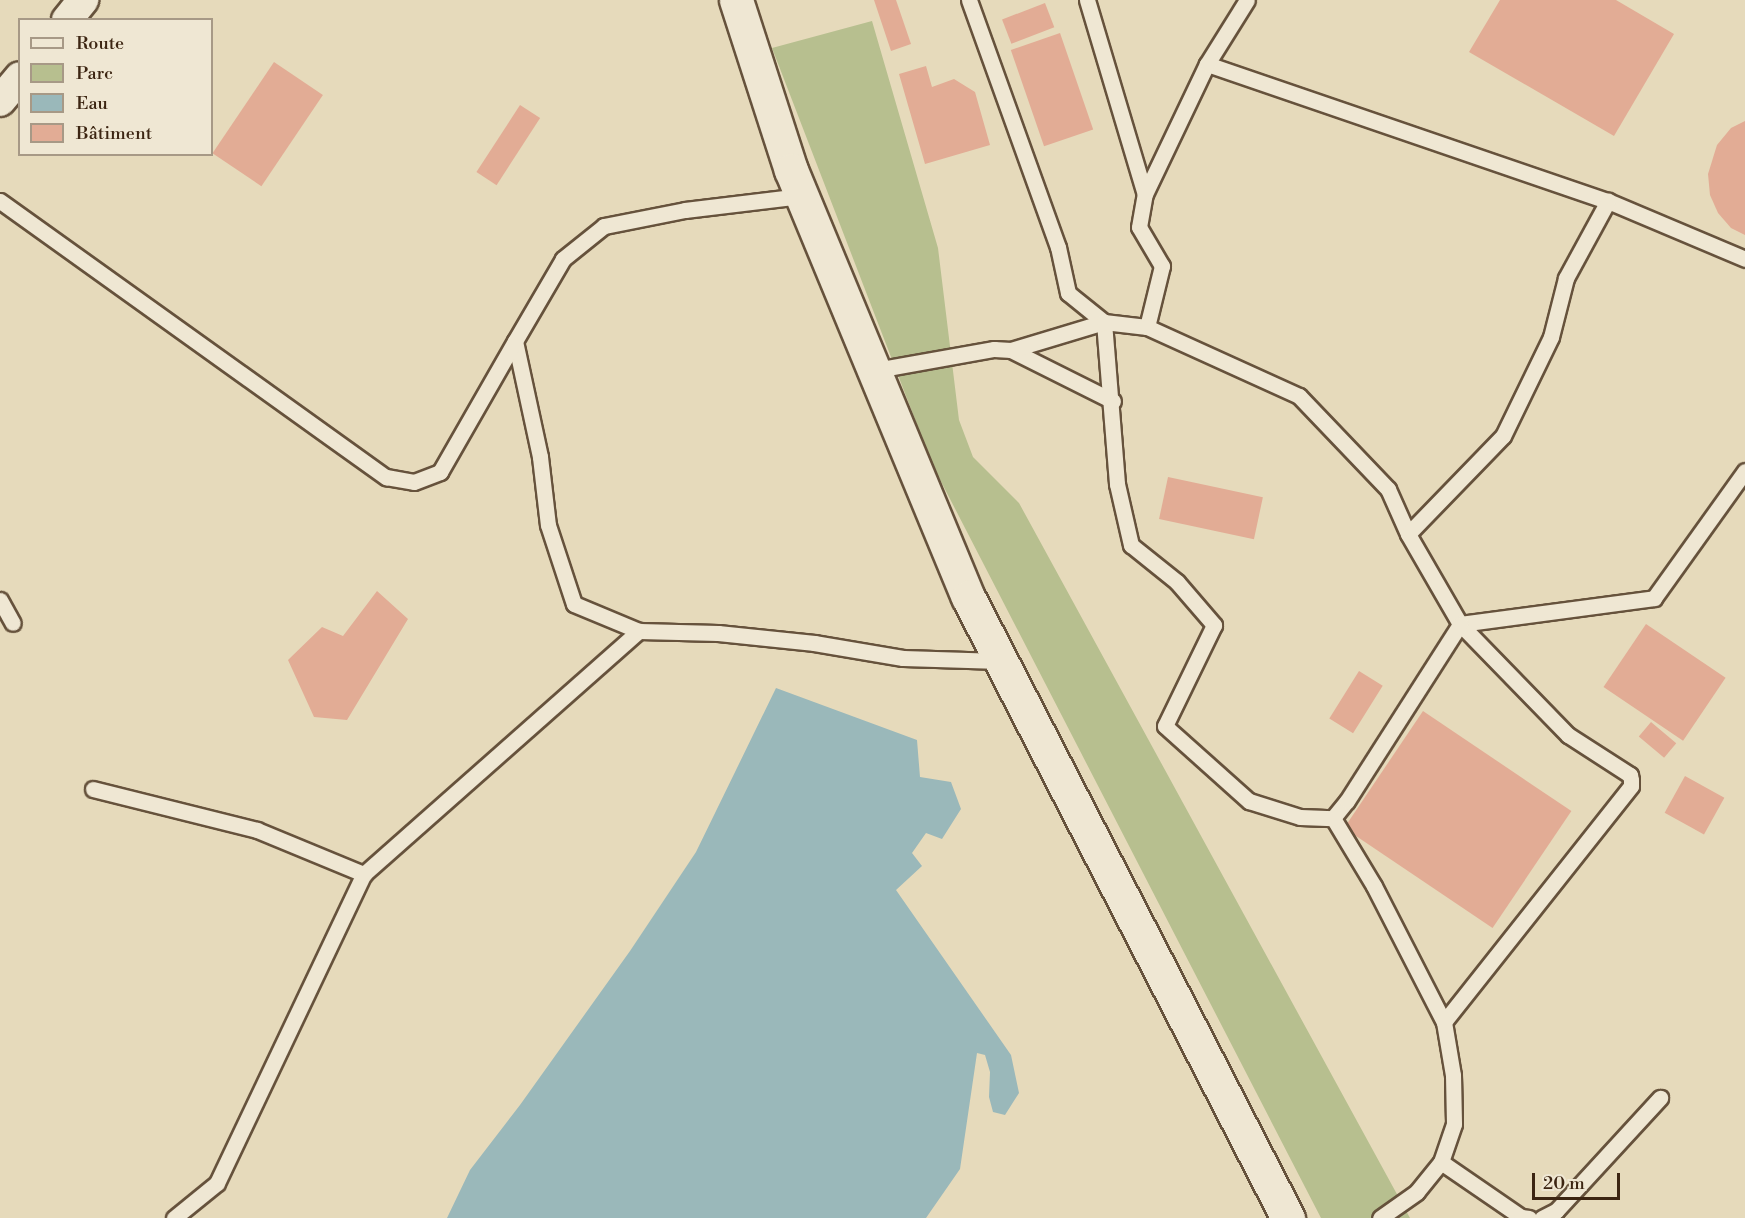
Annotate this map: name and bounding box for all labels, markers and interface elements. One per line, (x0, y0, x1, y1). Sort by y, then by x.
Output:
legend (18, 18, 213, 156)
text: Route (76, 32, 124, 55)
text: Parc (76, 62, 113, 85)
text: Eau (76, 92, 108, 115)
text: Bâtiment (76, 122, 152, 145)
scale bar (1535, 1161, 1624, 1199)
text: 20 m (1543, 1172, 1585, 1195)

